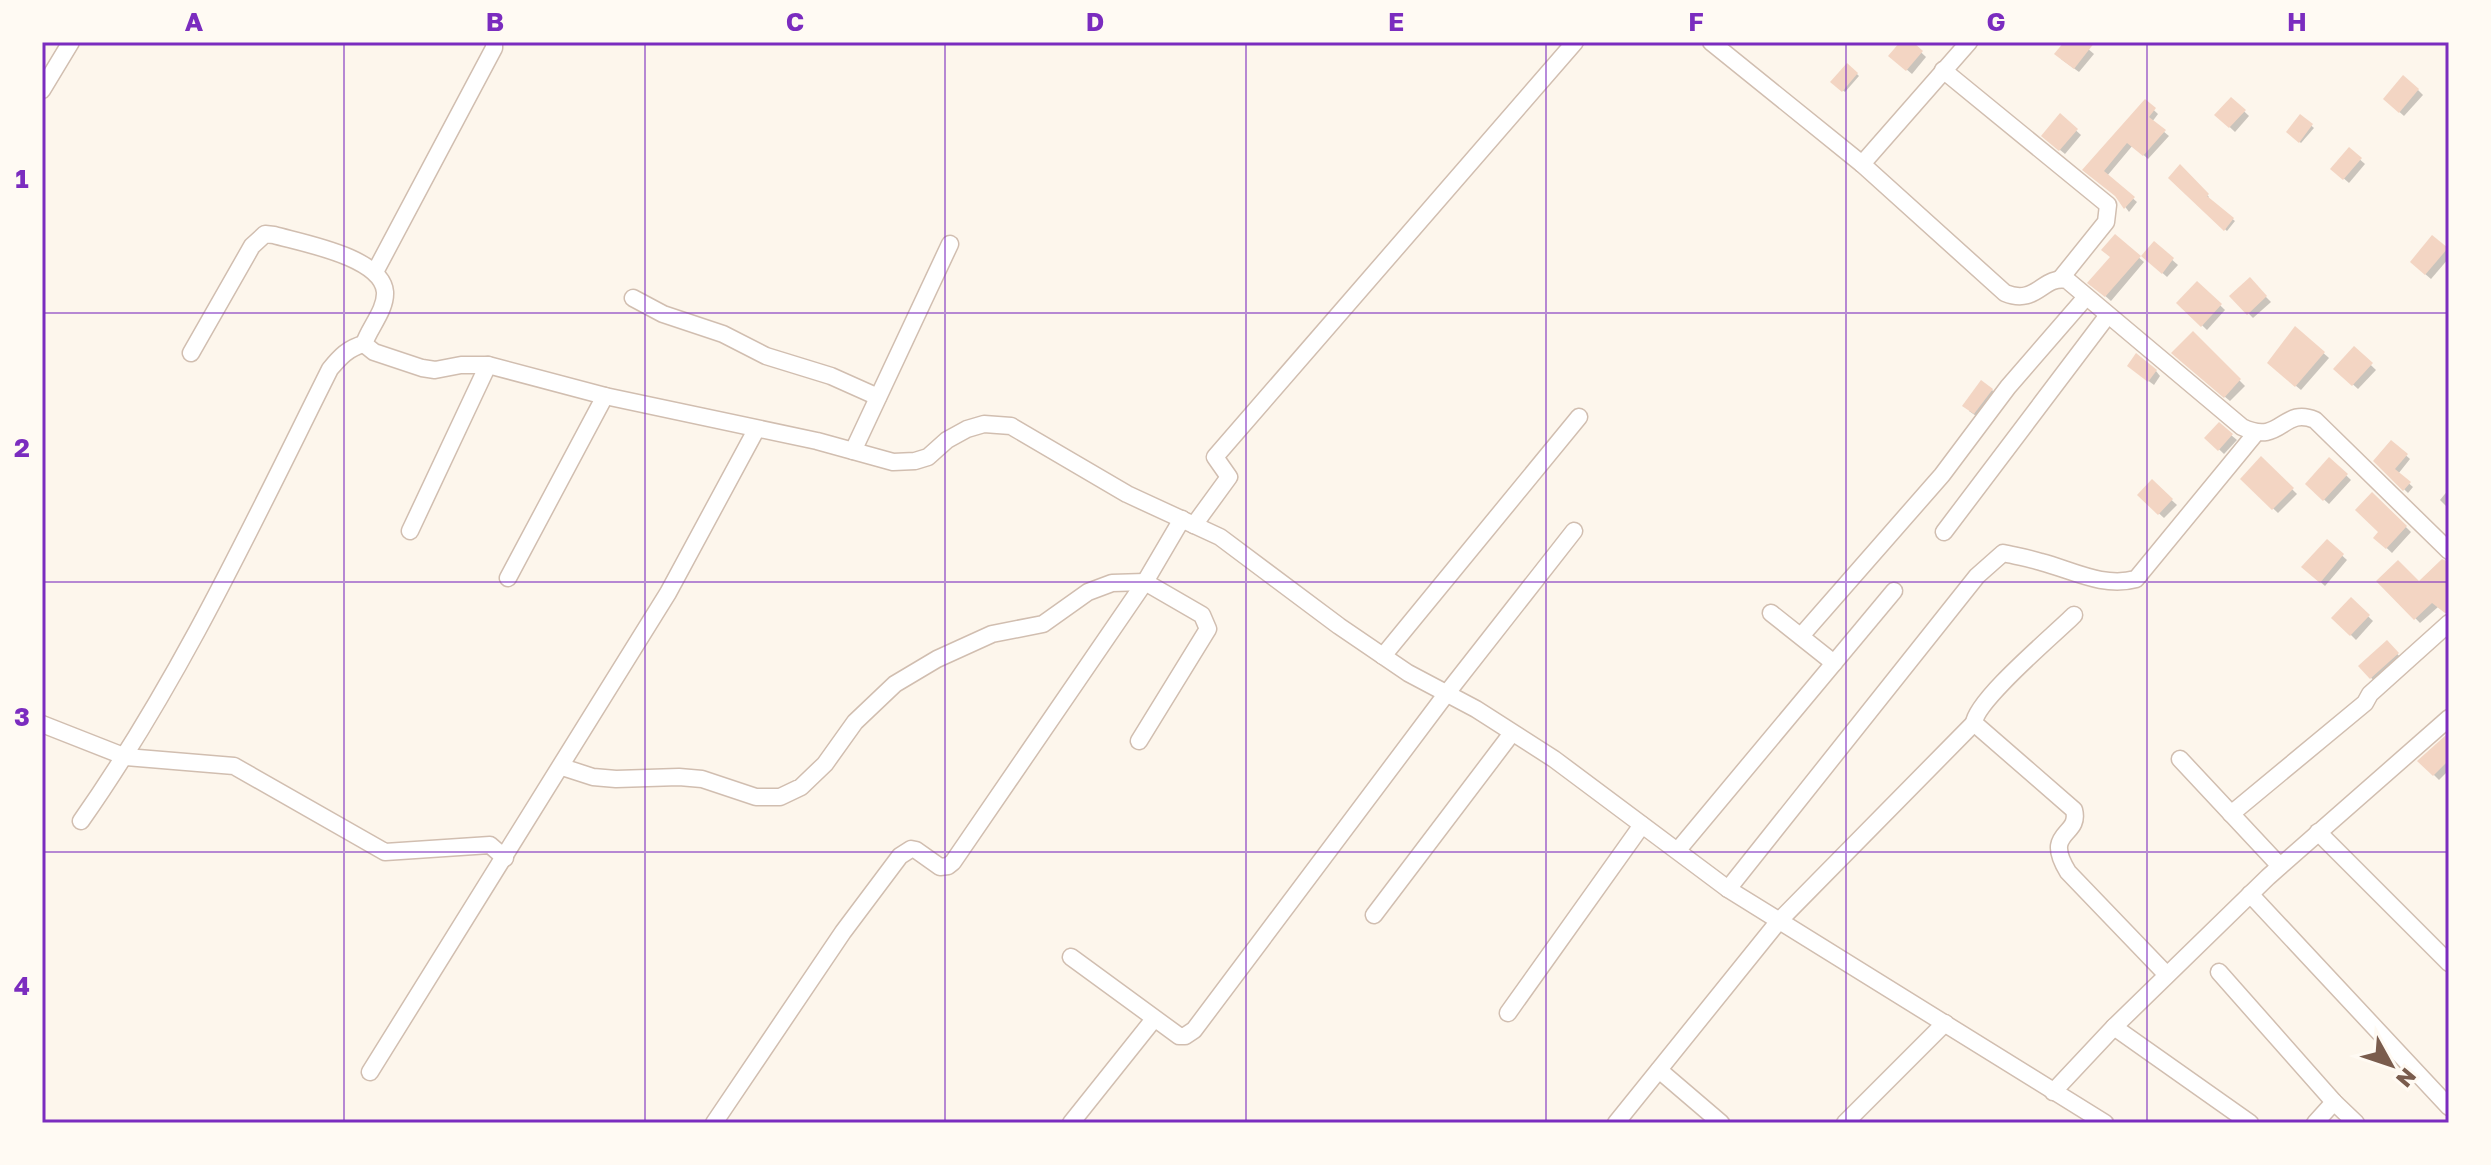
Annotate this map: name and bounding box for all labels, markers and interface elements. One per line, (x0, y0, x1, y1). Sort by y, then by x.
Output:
text: A (185, 6, 204, 37)
text: B (486, 6, 504, 37)
text: C (786, 6, 804, 37)
text: D (1086, 6, 1104, 37)
text: E (1388, 6, 1404, 37)
text: F (1688, 6, 1704, 37)
text: G (1986, 6, 2006, 37)
text: H (2287, 6, 2307, 37)
text: 1 (15, 163, 29, 194)
text: 2 (14, 432, 30, 463)
text: 3 (14, 701, 30, 732)
text: 4 (14, 970, 30, 1001)
north arrow (2351, 1025, 2431, 1105)
text: N (2391, 1063, 2422, 1093)

